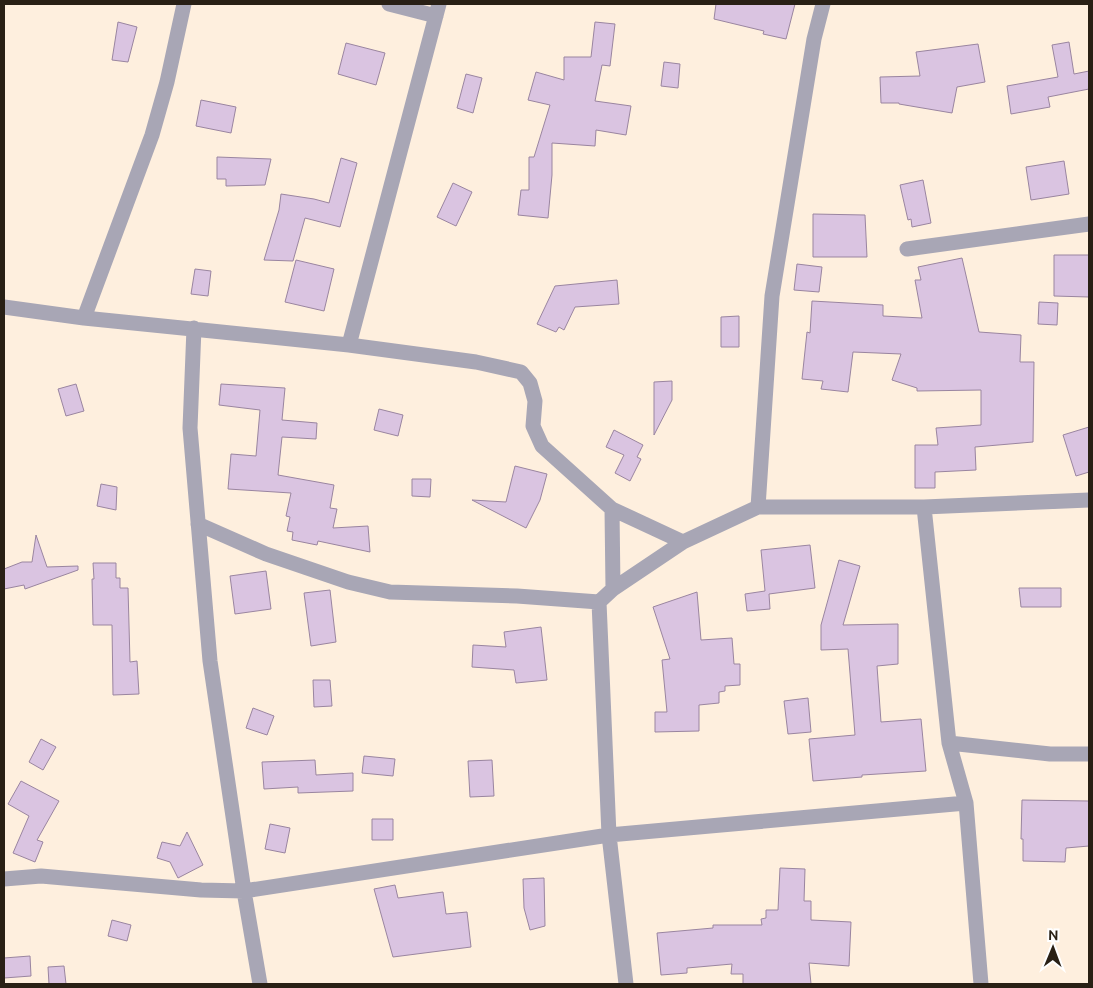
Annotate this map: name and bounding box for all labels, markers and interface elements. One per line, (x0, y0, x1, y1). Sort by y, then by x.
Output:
north arrow (1028, 923, 1078, 973)
text: N (1048, 927, 1059, 943)

